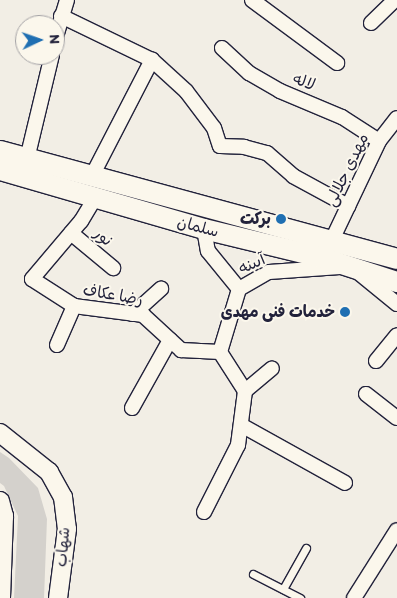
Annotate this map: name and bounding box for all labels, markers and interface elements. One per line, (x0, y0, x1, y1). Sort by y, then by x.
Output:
north arrow (15, 15, 65, 65)
text: N (46, 34, 63, 44)
street label: لاله (290, 69, 318, 95)
street label: مهدی جلالی (321, 130, 373, 210)
place label: برکت (240, 209, 271, 229)
street label: سلمان (175, 212, 221, 242)
marker: برکت (275, 213, 287, 225)
street label: نور (90, 224, 116, 250)
street label: آیینه (236, 250, 268, 278)
street label: رضا عکاف (81, 280, 145, 310)
place label: خدمات فنی مهدی (221, 302, 335, 322)
marker: خدمات فنی مهدی (339, 306, 351, 318)
street label: شهاب (52, 526, 74, 568)

